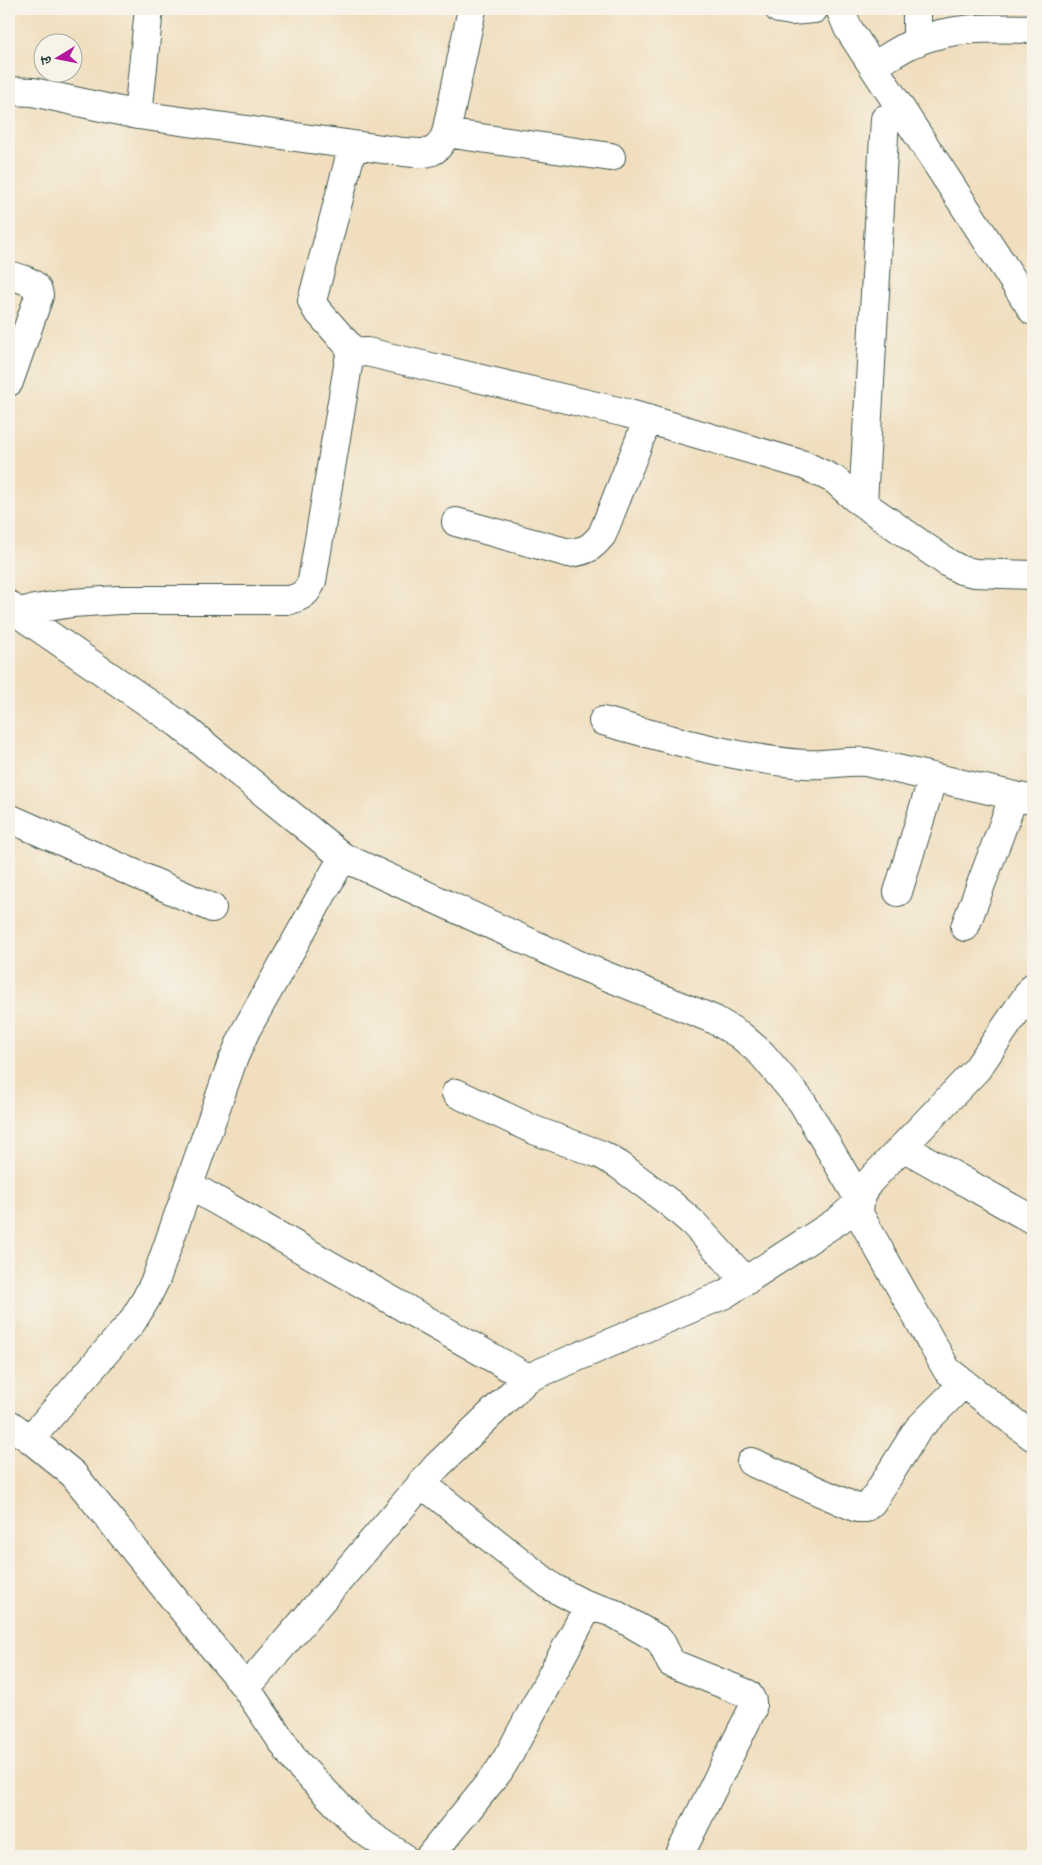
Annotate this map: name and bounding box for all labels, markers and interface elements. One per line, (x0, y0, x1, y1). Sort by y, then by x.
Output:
north arrow (32, 32, 82, 82)
text: उ (36, 53, 58, 67)

